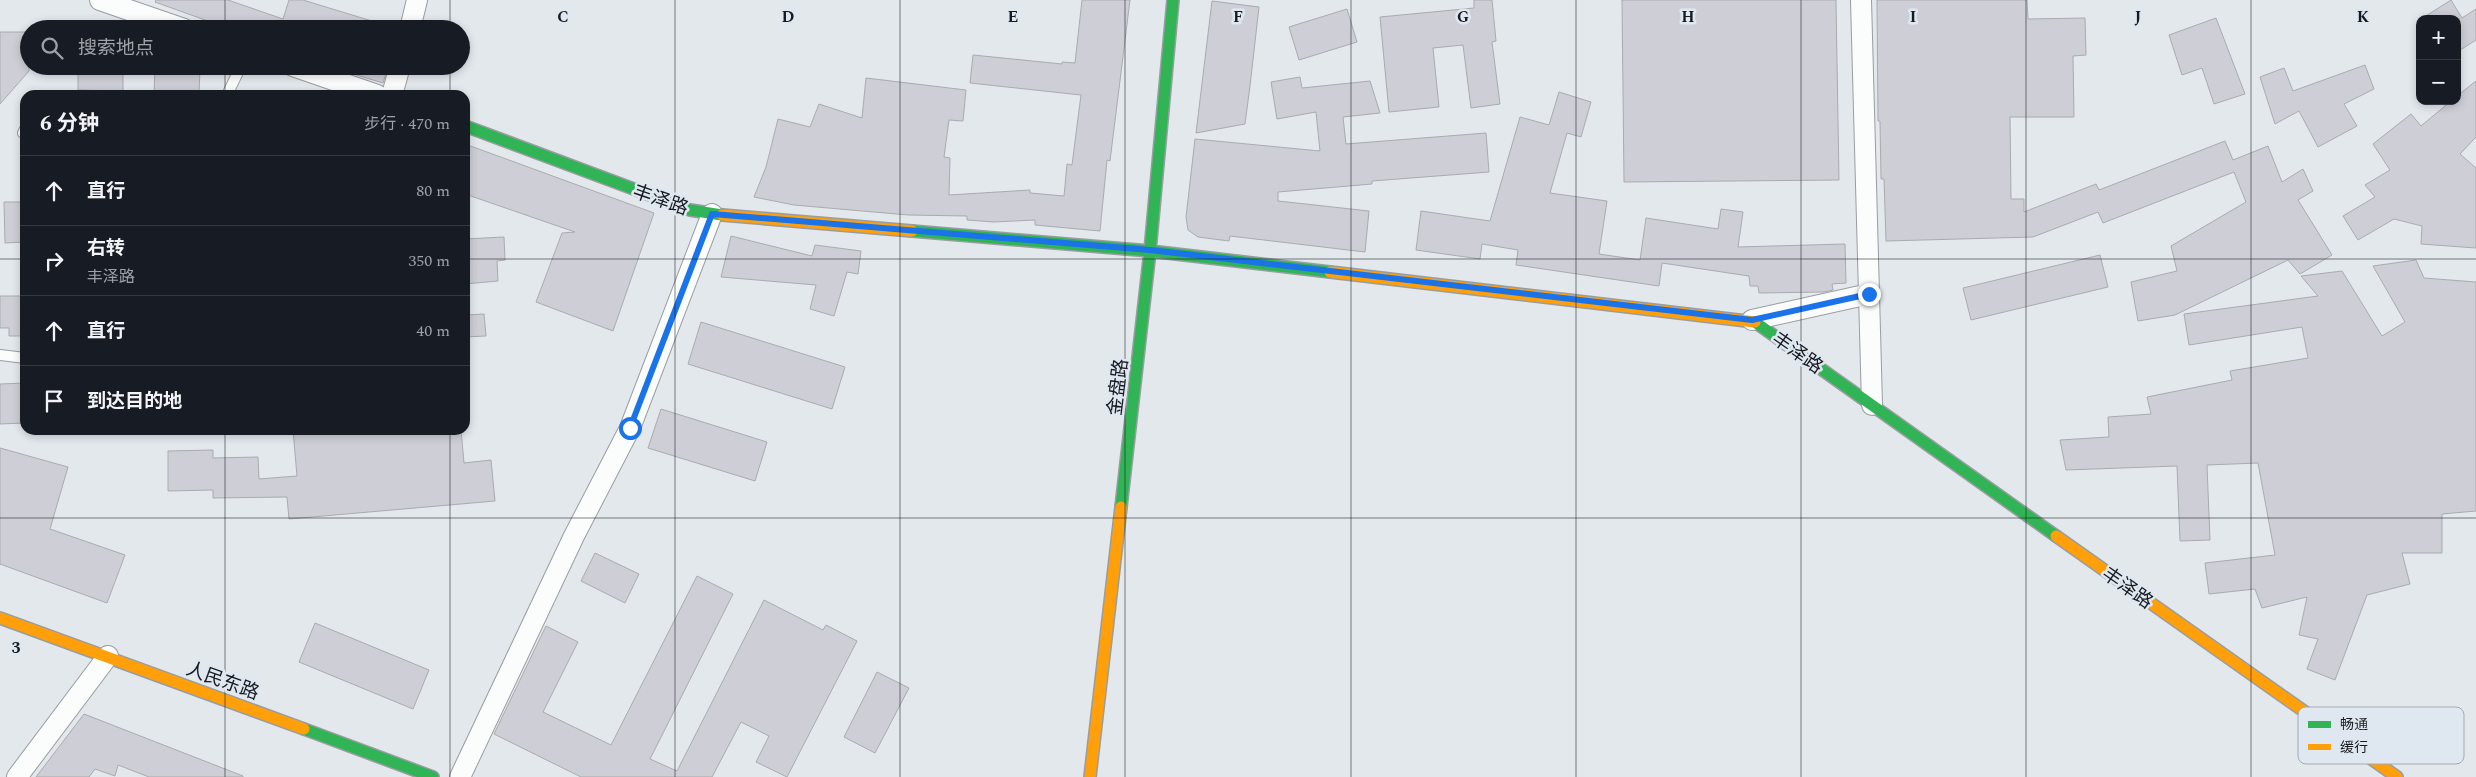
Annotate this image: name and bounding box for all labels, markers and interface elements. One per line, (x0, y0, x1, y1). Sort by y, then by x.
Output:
text: C (557, 5, 569, 29)
text: D (782, 5, 795, 29)
text: E (1008, 5, 1018, 29)
text: F (1233, 5, 1243, 29)
text: G (1457, 5, 1469, 29)
text: H (1681, 5, 1695, 29)
text: I (1910, 5, 1916, 29)
text: J (2135, 5, 2142, 29)
text: K (2357, 5, 2370, 29)
map controls (2416, 15, 2461, 105)
button: + (2416, 15, 2461, 60)
search box (20, 20, 470, 75)
icon: search (38, 34, 66, 62)
text: 搜索地点 (78, 34, 154, 63)
button: − (2416, 60, 2461, 105)
text: 6 分钟 (40, 108, 99, 140)
text: 步行 · 470 m (364, 112, 450, 136)
icon: ahead (40, 177, 68, 205)
text: 直行 (87, 177, 125, 206)
street label: 丰泽路 (629, 177, 692, 223)
text: 80 m (416, 179, 450, 203)
text: 右转 (87, 234, 125, 263)
icon: right (40, 247, 68, 275)
text: 350 m (408, 249, 450, 273)
text: 丰泽路 (87, 265, 135, 289)
route end (1858, 283, 1881, 306)
icon: ahead (40, 317, 68, 345)
text: 直行 (87, 317, 125, 346)
text: 40 m (416, 319, 450, 343)
street label: 丰泽路 (1765, 325, 1829, 381)
street label: 金盘路 (1101, 357, 1136, 417)
icon: arrive (40, 387, 68, 415)
text: 到达目的地 (87, 387, 182, 416)
route start (619, 417, 642, 440)
street label: 丰泽路 (2095, 560, 2159, 616)
text: 3 (12, 636, 21, 660)
street label: 人民东路 (182, 655, 263, 708)
legend (2298, 707, 2464, 764)
text: 畅通 (2340, 714, 2368, 735)
text: 缓行 (2340, 737, 2368, 758)

